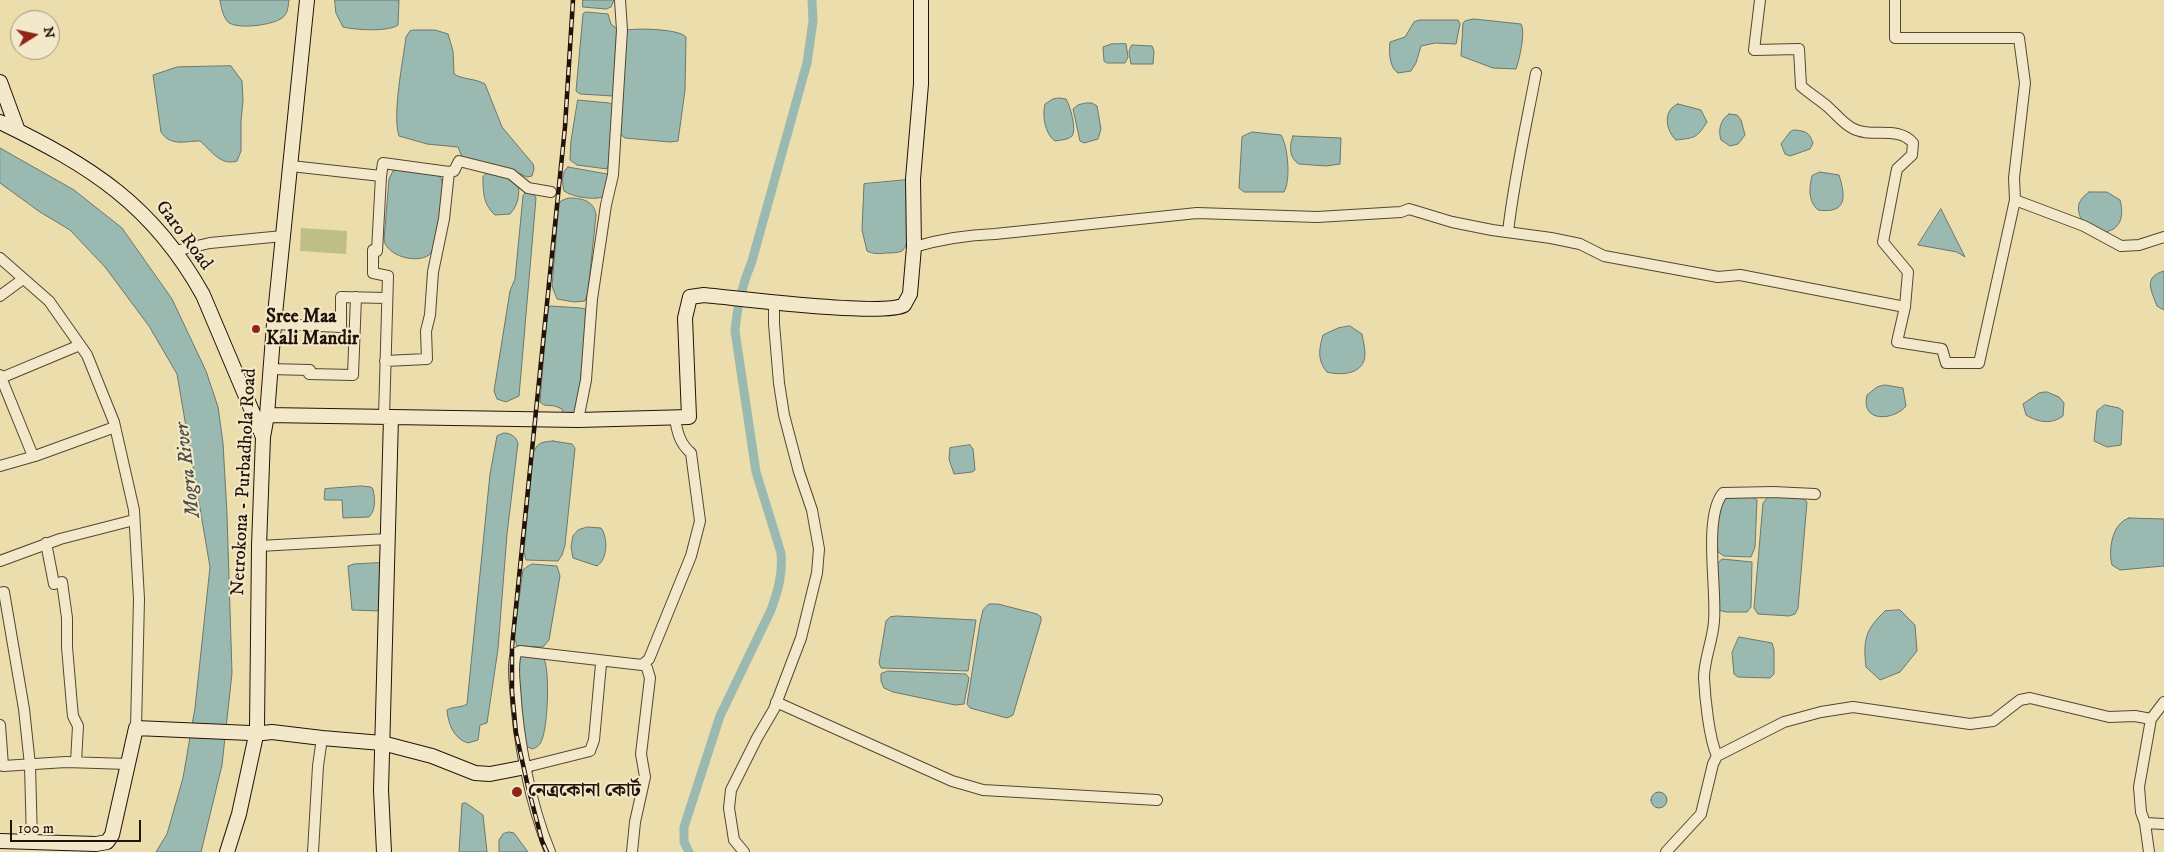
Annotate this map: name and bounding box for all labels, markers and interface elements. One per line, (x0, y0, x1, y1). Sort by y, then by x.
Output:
north arrow (10, 10, 60, 60)
text: N (39, 25, 59, 40)
street label: Garo Road (149, 197, 217, 275)
place label: Sree Maa Kali Mandir (266, 307, 359, 351)
marker: Sree Maa Kali Mandir (250, 323, 262, 335)
street label: Netrokona - Purbadhola Road (228, 368, 262, 596)
water label: Mogra River (171, 421, 207, 519)
place label: নেত্রকোনা কোর্ট (528, 781, 641, 803)
marker: নেত্রকোনা কোর্ট (510, 785, 524, 799)
scale bar (12, 810, 144, 842)
text: 100 m (18, 819, 54, 838)

